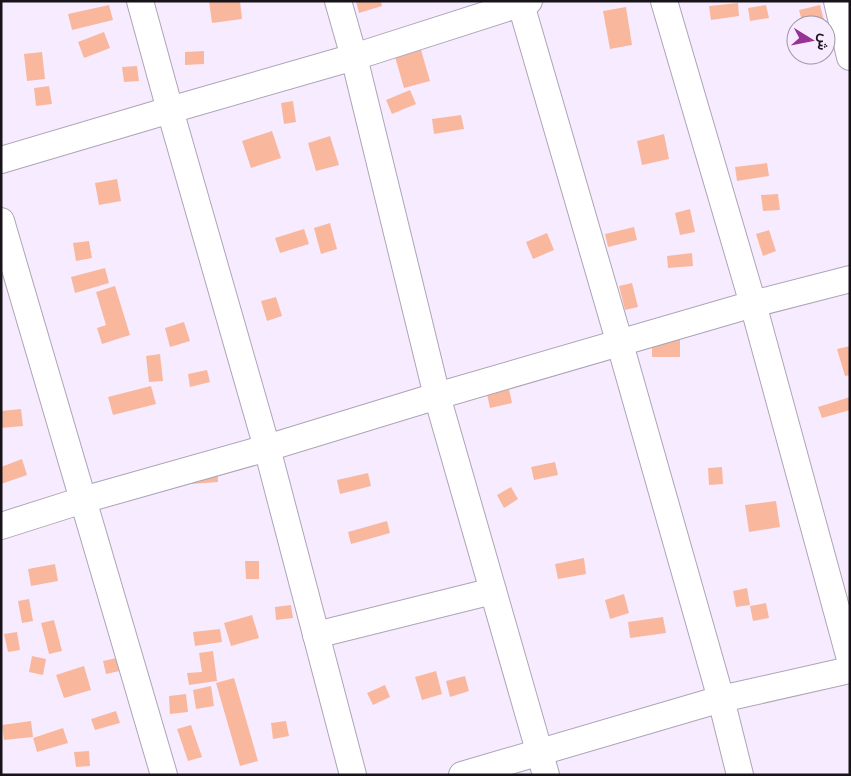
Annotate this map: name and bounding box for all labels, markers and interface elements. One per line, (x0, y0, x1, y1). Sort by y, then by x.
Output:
north arrow (786, 15, 836, 65)
text: ش (812, 32, 835, 52)

